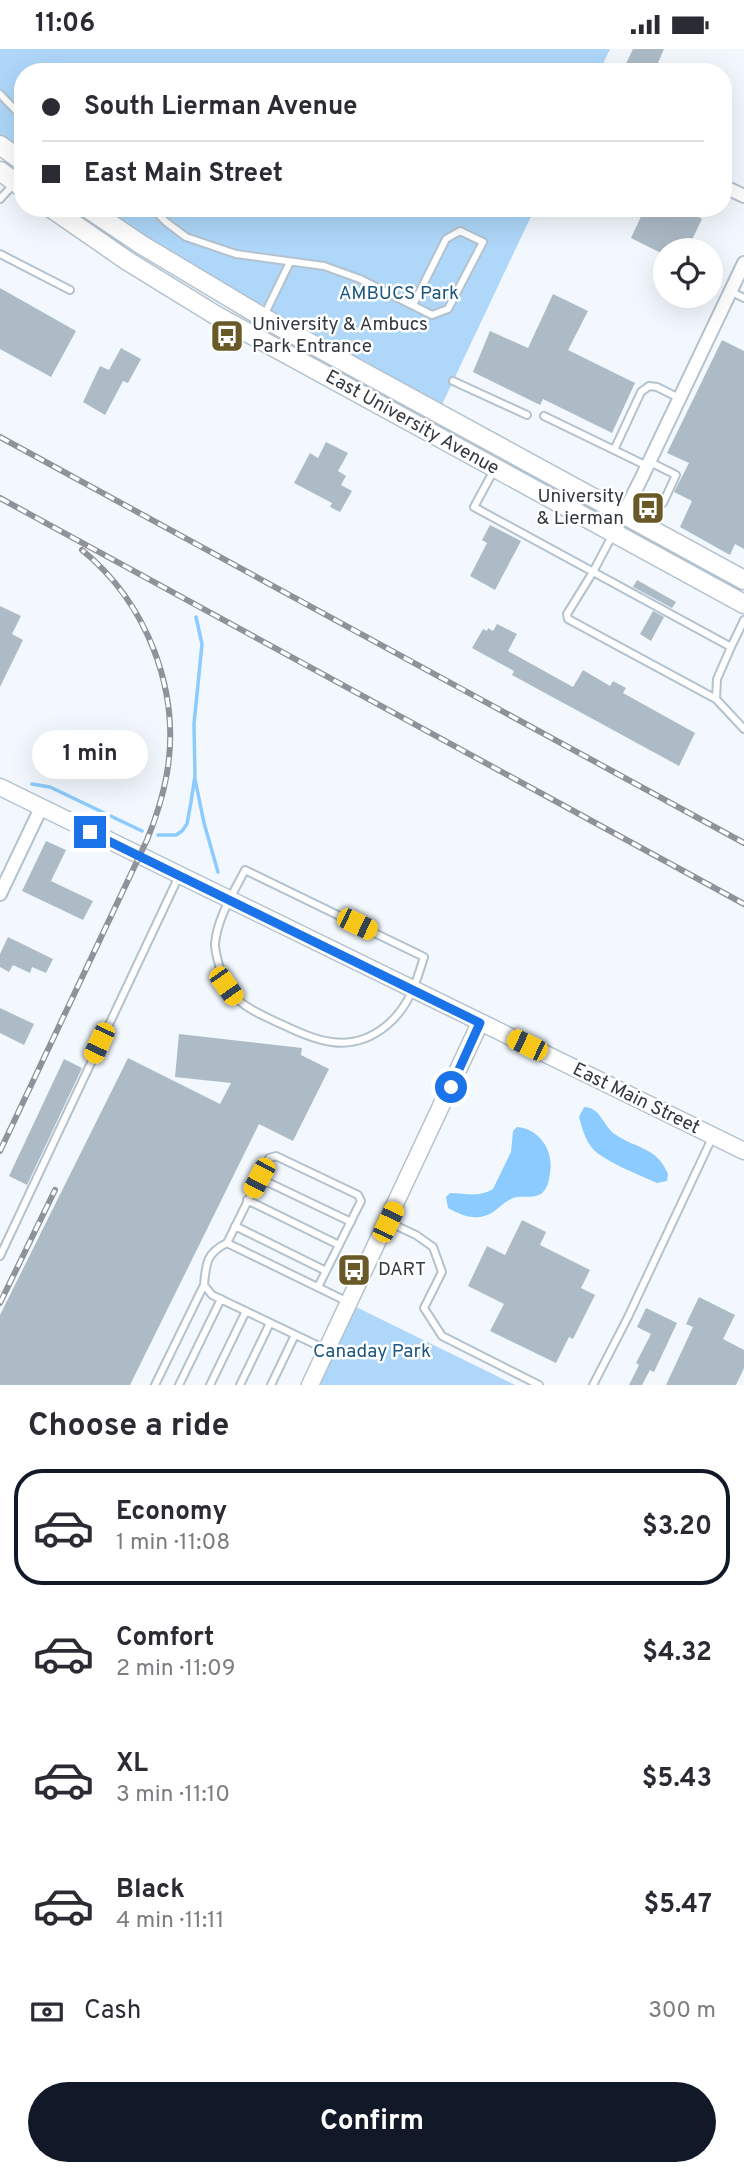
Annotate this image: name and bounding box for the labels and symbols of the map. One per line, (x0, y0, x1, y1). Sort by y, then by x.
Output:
park label: AMBUCS Park (339, 282, 459, 306)
place label: University & Ambucs Park Entrance (252, 313, 428, 359)
bus stop icon: University & Ambucs Park Entrance (208, 317, 246, 355)
street label: East University Avenue (321, 365, 503, 481)
place label: University & Lierman (536, 485, 624, 531)
bus stop icon: University & Lierman (629, 489, 667, 527)
callout: 1 min (32, 731, 148, 779)
route end (74, 816, 106, 848)
car (334, 905, 381, 943)
car (206, 963, 247, 1009)
car (81, 1020, 118, 1066)
car (504, 1026, 551, 1064)
street label: East Main Street (568, 1058, 704, 1140)
route start (435, 1071, 467, 1103)
car (240, 1155, 279, 1201)
car (370, 1199, 407, 1245)
bus stop icon: DART (335, 1251, 373, 1289)
place label: DART (378, 1258, 426, 1282)
park label: Canaday Park (313, 1340, 431, 1364)

